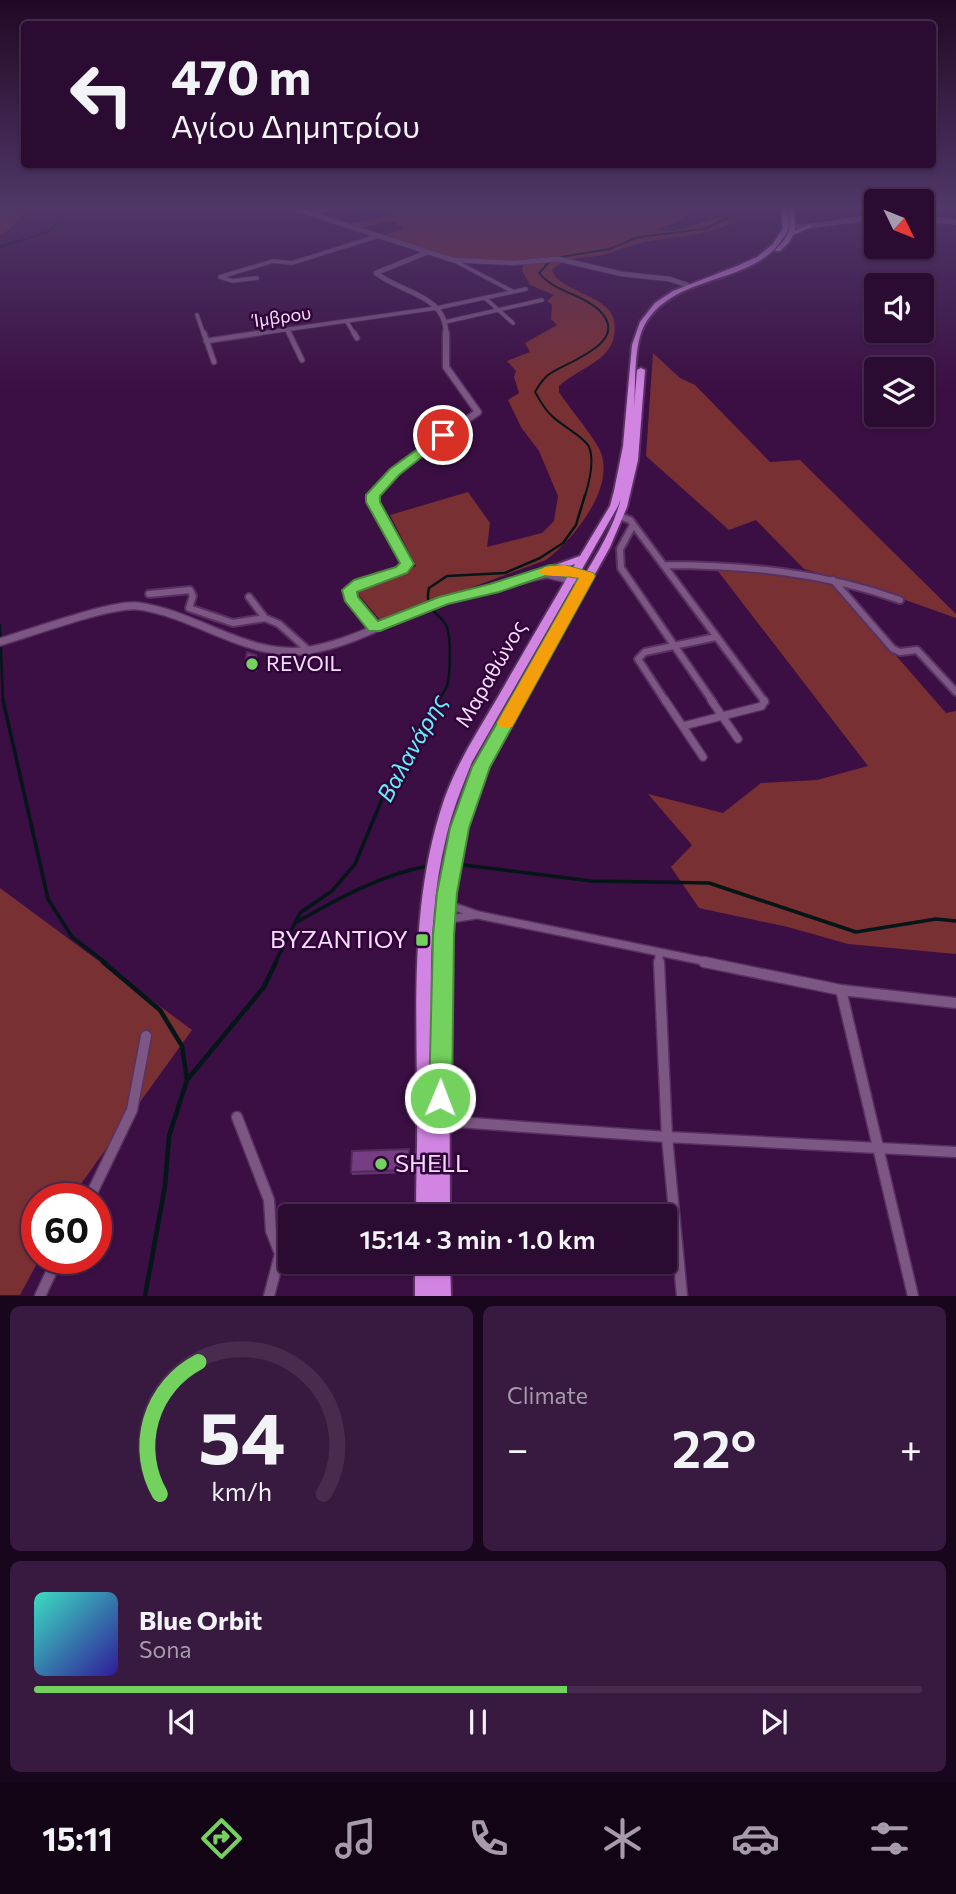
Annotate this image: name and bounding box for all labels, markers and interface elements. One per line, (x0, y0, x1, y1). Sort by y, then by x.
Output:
text: 470 m (171, 45, 311, 105)
icon: left (56, 49, 147, 140)
text: Αγίου Δημητρίου (171, 105, 420, 145)
north arrow (864, 189, 934, 259)
map controls (864, 189, 934, 427)
button: sound (864, 273, 934, 343)
street label: Ίμβρου (249, 301, 312, 331)
button: layers (864, 357, 934, 427)
pin (413, 405, 473, 465)
icon: arrive (424, 416, 462, 454)
street label: Μαραθώνος (449, 615, 530, 731)
place label: REVOIL (266, 650, 342, 675)
marker: REVOIL (244, 656, 260, 672)
water label: Βαλανάρης (370, 688, 452, 806)
place label: ΒΥΖΑΝΤΙΟΥ (270, 924, 408, 953)
marker: ΒΥΖΑΝΤΙΟΥ (414, 932, 430, 948)
position arrow (403, 1061, 477, 1135)
place label: SHELL (395, 1148, 469, 1177)
marker: SHELL (373, 1156, 389, 1172)
speed limit sign: 60 (21, 1183, 112, 1274)
text: 15:14 · 3 min · 1.0 km (360, 1223, 595, 1254)
text: Climate (507, 1381, 588, 1409)
text: 54 (198, 1391, 285, 1480)
text: 22° (672, 1415, 756, 1479)
text: − (507, 1424, 529, 1471)
text: + (900, 1424, 922, 1471)
text: km/h (211, 1476, 272, 1506)
text: Blue Orbit (139, 1604, 262, 1635)
text: Sona (139, 1635, 191, 1663)
icon: previous (163, 1703, 201, 1741)
icon: pause (459, 1703, 497, 1741)
icon: next (755, 1703, 793, 1741)
icon: directions (197, 1814, 246, 1863)
icon: music (331, 1814, 380, 1863)
icon: phone (464, 1814, 513, 1863)
icon: climate (598, 1814, 647, 1863)
icon: car (731, 1814, 780, 1863)
icon: filters (865, 1814, 914, 1863)
text: 15:11 (42, 1818, 113, 1858)

